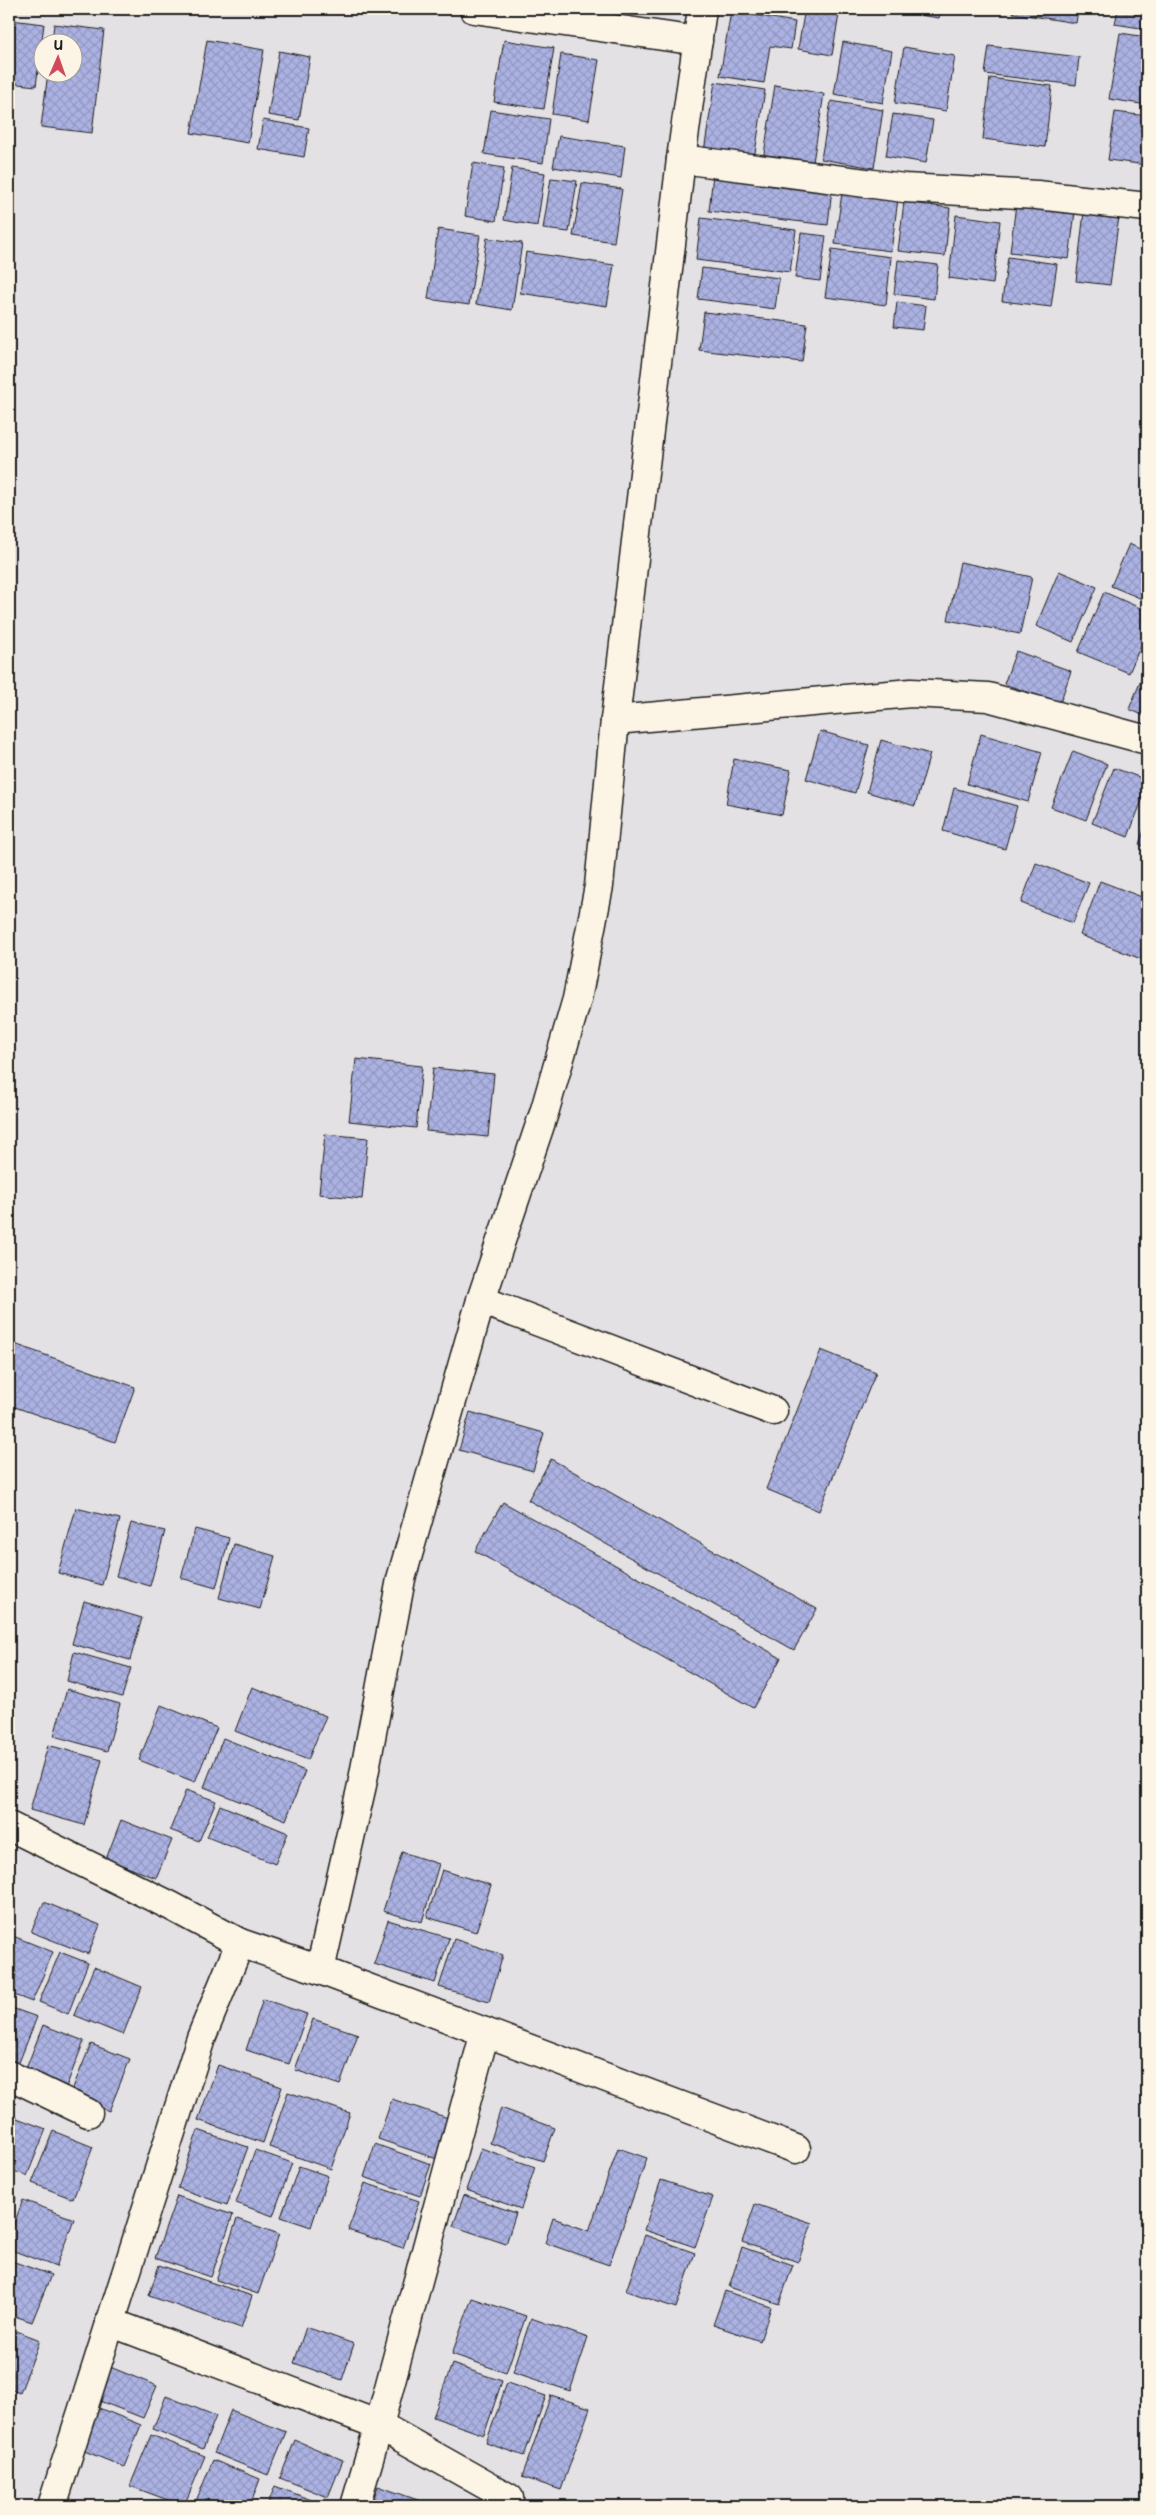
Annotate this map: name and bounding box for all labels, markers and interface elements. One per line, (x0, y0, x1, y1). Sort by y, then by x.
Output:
north arrow (32, 32, 82, 82)
text: U (53, 35, 64, 54)

